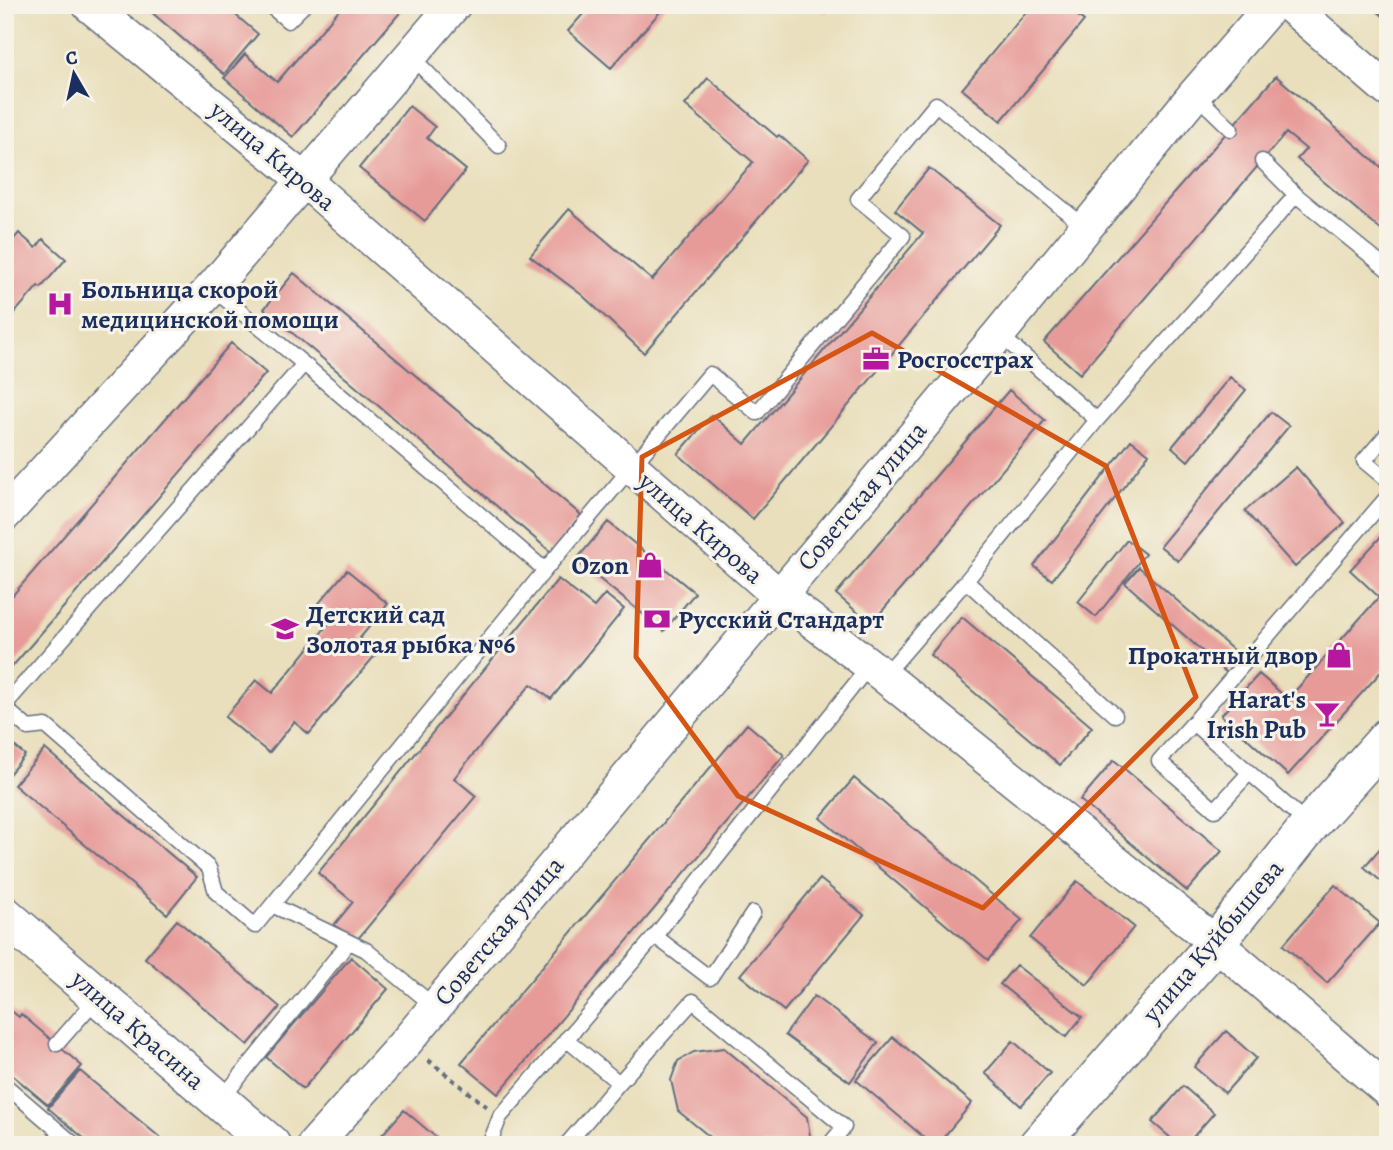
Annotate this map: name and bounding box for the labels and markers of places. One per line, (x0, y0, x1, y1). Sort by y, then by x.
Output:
place label: Больница скорой медицинской помощи (81, 272, 339, 337)
hospital icon: Больница скорой медицинской помощи (45, 289, 75, 319)
place label: Росгосстрах (897, 342, 1034, 377)
office icon: Росгосстрах (861, 344, 891, 374)
place label: Ozon (572, 548, 629, 583)
shop icon: Ozon (635, 550, 665, 580)
place label: Детский сад Золотая рыбка №6 (306, 597, 515, 662)
place label: Русский Стандарт (678, 602, 884, 637)
bank icon: Русский Стандарт (642, 604, 672, 634)
school or university icon: Детский сад Золотая рыбка №6 (270, 614, 300, 644)
place label: Прокатный двор (1128, 638, 1318, 673)
shop icon: Прокатный двор (1324, 640, 1354, 670)
place label: Harat's Irish Pub (1207, 682, 1306, 747)
bar icon: Harat's Irish Pub (1312, 699, 1342, 729)

